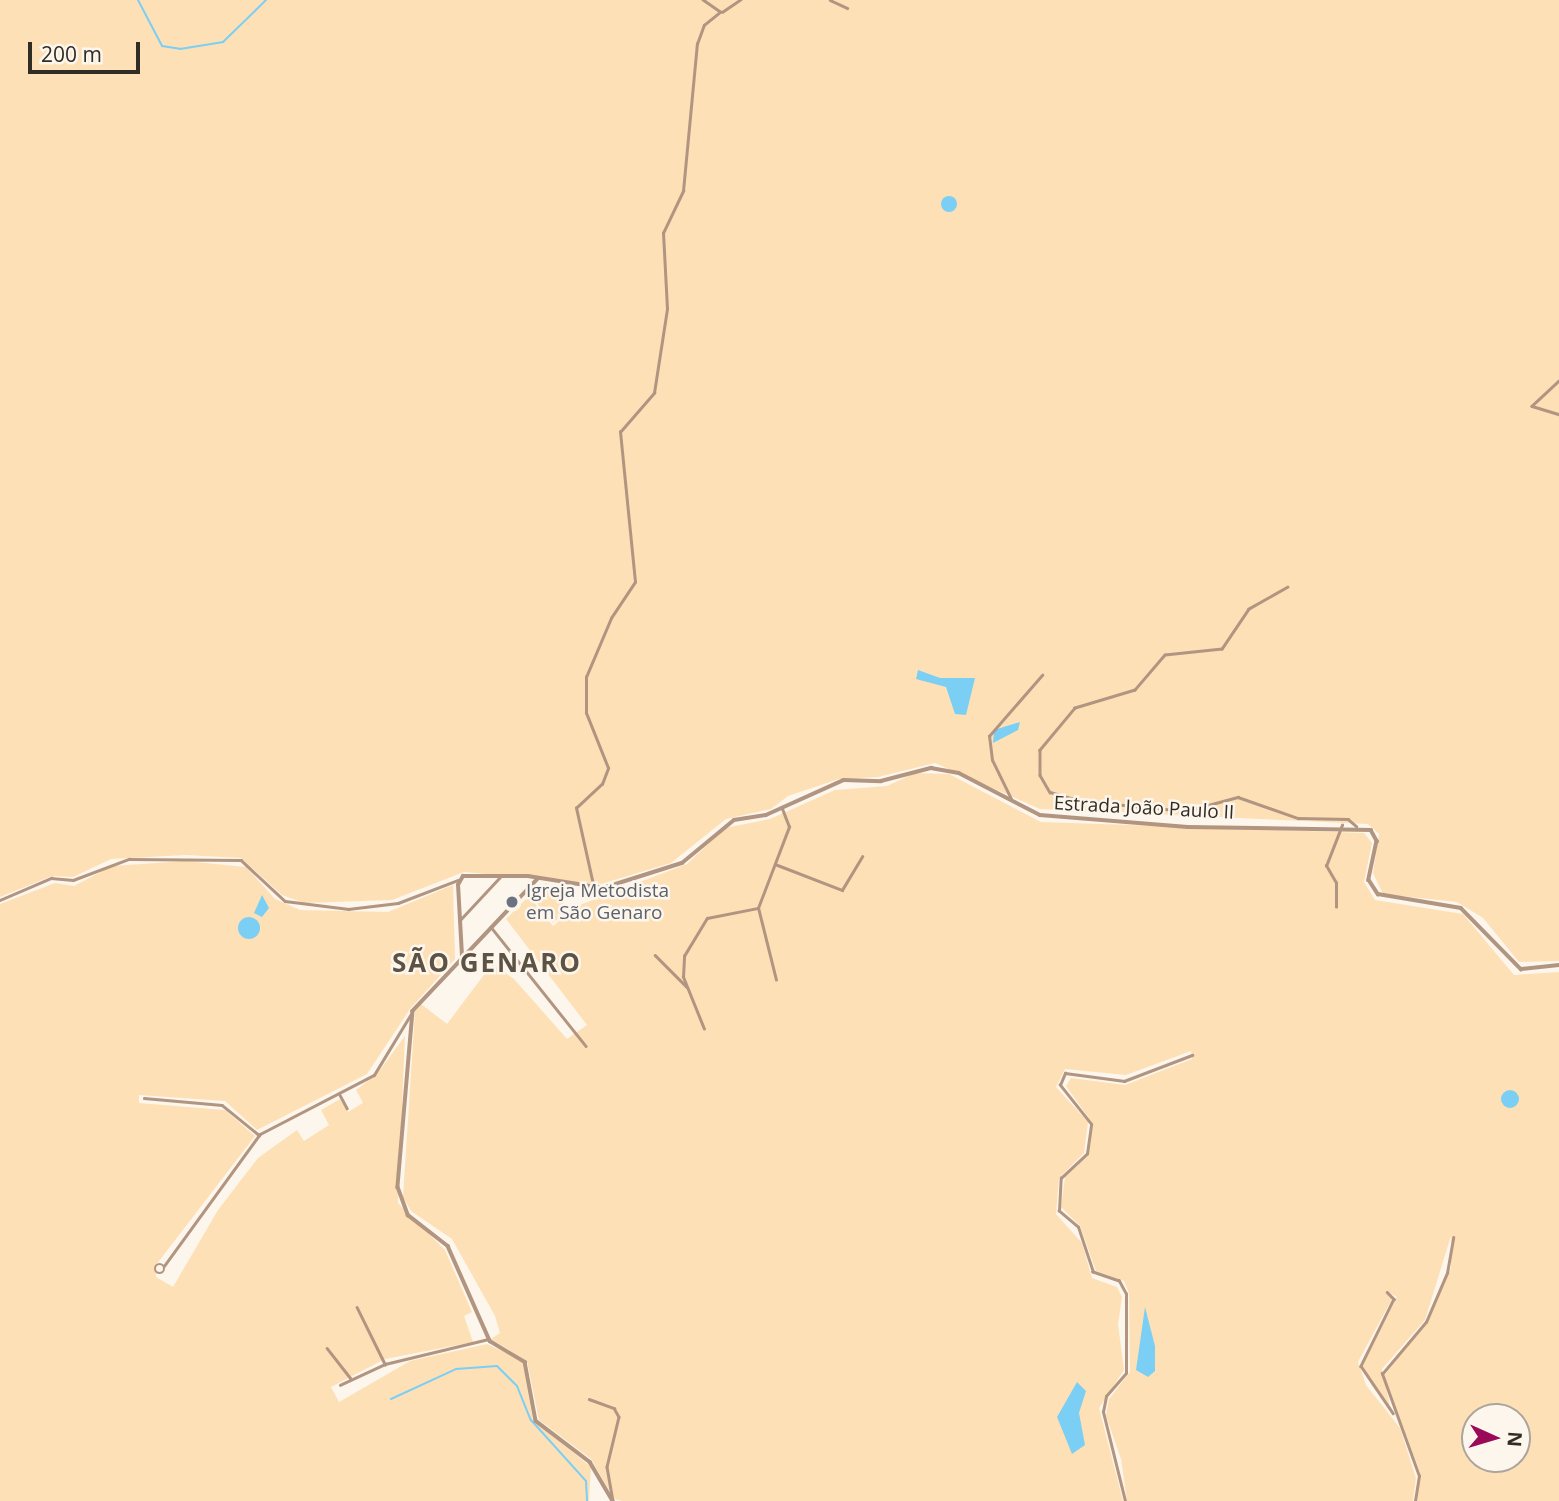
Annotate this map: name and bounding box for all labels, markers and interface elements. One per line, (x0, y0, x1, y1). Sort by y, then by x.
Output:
scale bar (32, 28, 144, 72)
text: 200 m (41, 40, 102, 68)
street label: Estrada João Paulo II (1053, 792, 1235, 824)
place label: Igreja Metodista em São Genaro (526, 880, 669, 924)
marker: Igreja Metodista em São Genaro (504, 894, 520, 910)
district label: SÃO GENARO (393, 947, 581, 979)
north arrow (1461, 1403, 1531, 1473)
text: N (1501, 1431, 1528, 1448)

